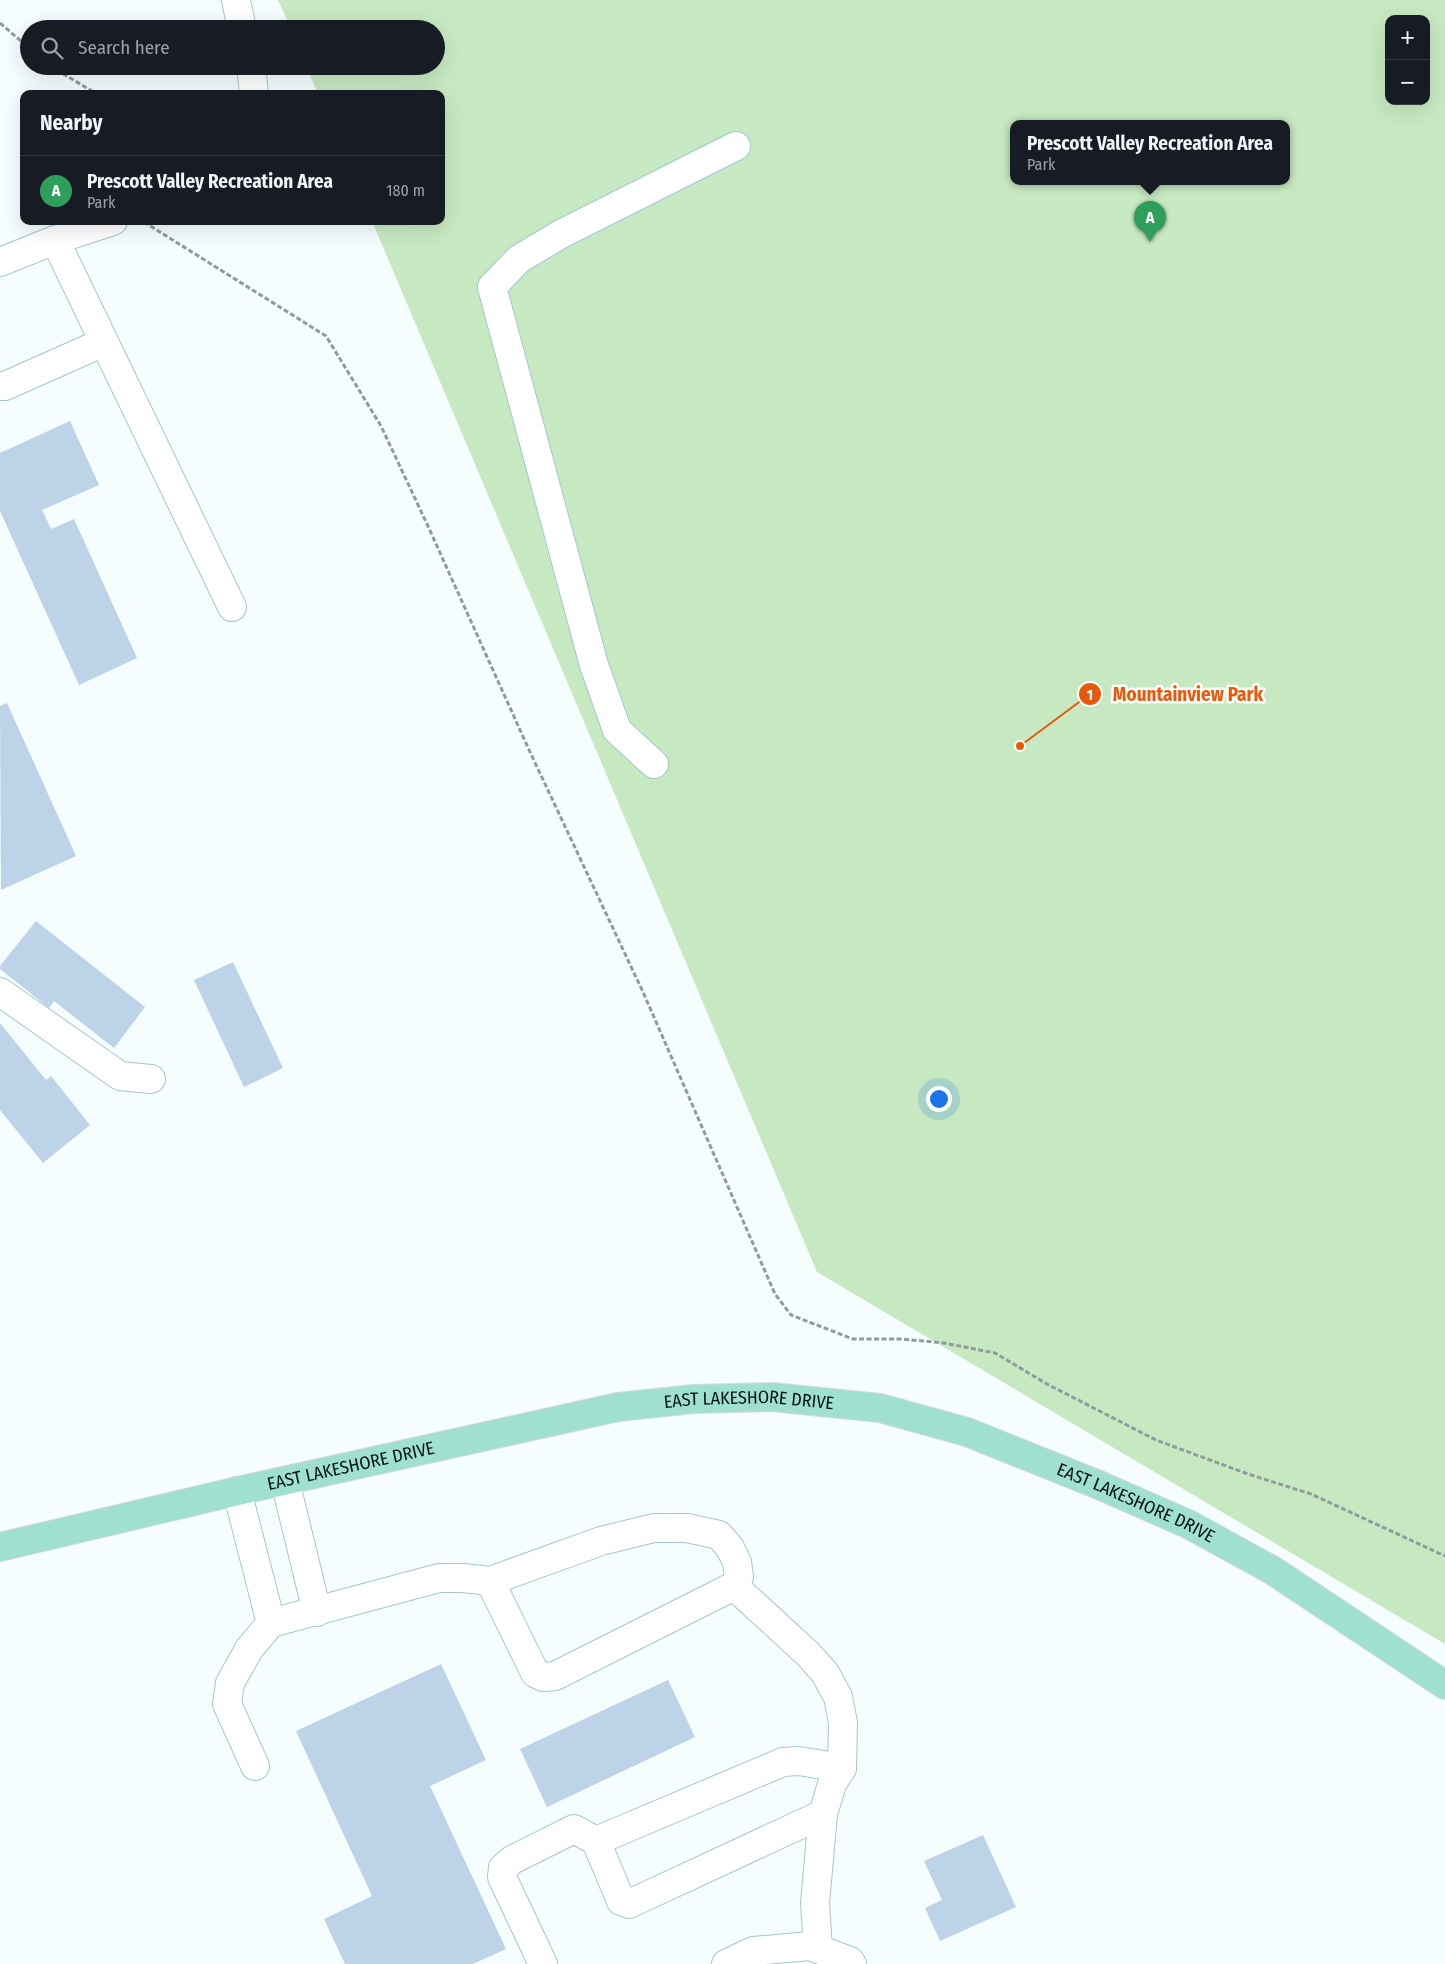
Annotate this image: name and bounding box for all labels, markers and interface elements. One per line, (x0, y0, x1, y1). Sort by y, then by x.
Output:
map controls (1385, 15, 1430, 105)
button: + (1385, 15, 1430, 60)
search box (20, 20, 445, 75)
icon: search (38, 34, 66, 62)
text: Search here (78, 36, 170, 59)
button: − (1385, 60, 1430, 105)
text: Nearby (40, 110, 102, 136)
popup (1010, 120, 1290, 185)
text: Prescott Valley Recreation Area (1027, 132, 1273, 155)
text: Park (1027, 155, 1055, 174)
text: Prescott Valley Recreation Area (87, 170, 333, 193)
text: A (52, 181, 60, 200)
text: 180 m (386, 181, 425, 200)
text: Park (87, 193, 115, 212)
pin: A (1134, 201, 1166, 242)
callout: Mountainview Park (1077, 677, 1273, 711)
text: Mountainview Park (1113, 683, 1263, 706)
text: 1 (1087, 686, 1093, 704)
your location (926, 1086, 952, 1112)
street label: EAST LAKESHORE DRIVE (663, 1386, 835, 1414)
street label: EAST LAKESHORE DRIVE (265, 1437, 436, 1495)
street label: EAST LAKESHORE DRIVE (1054, 1458, 1219, 1548)

